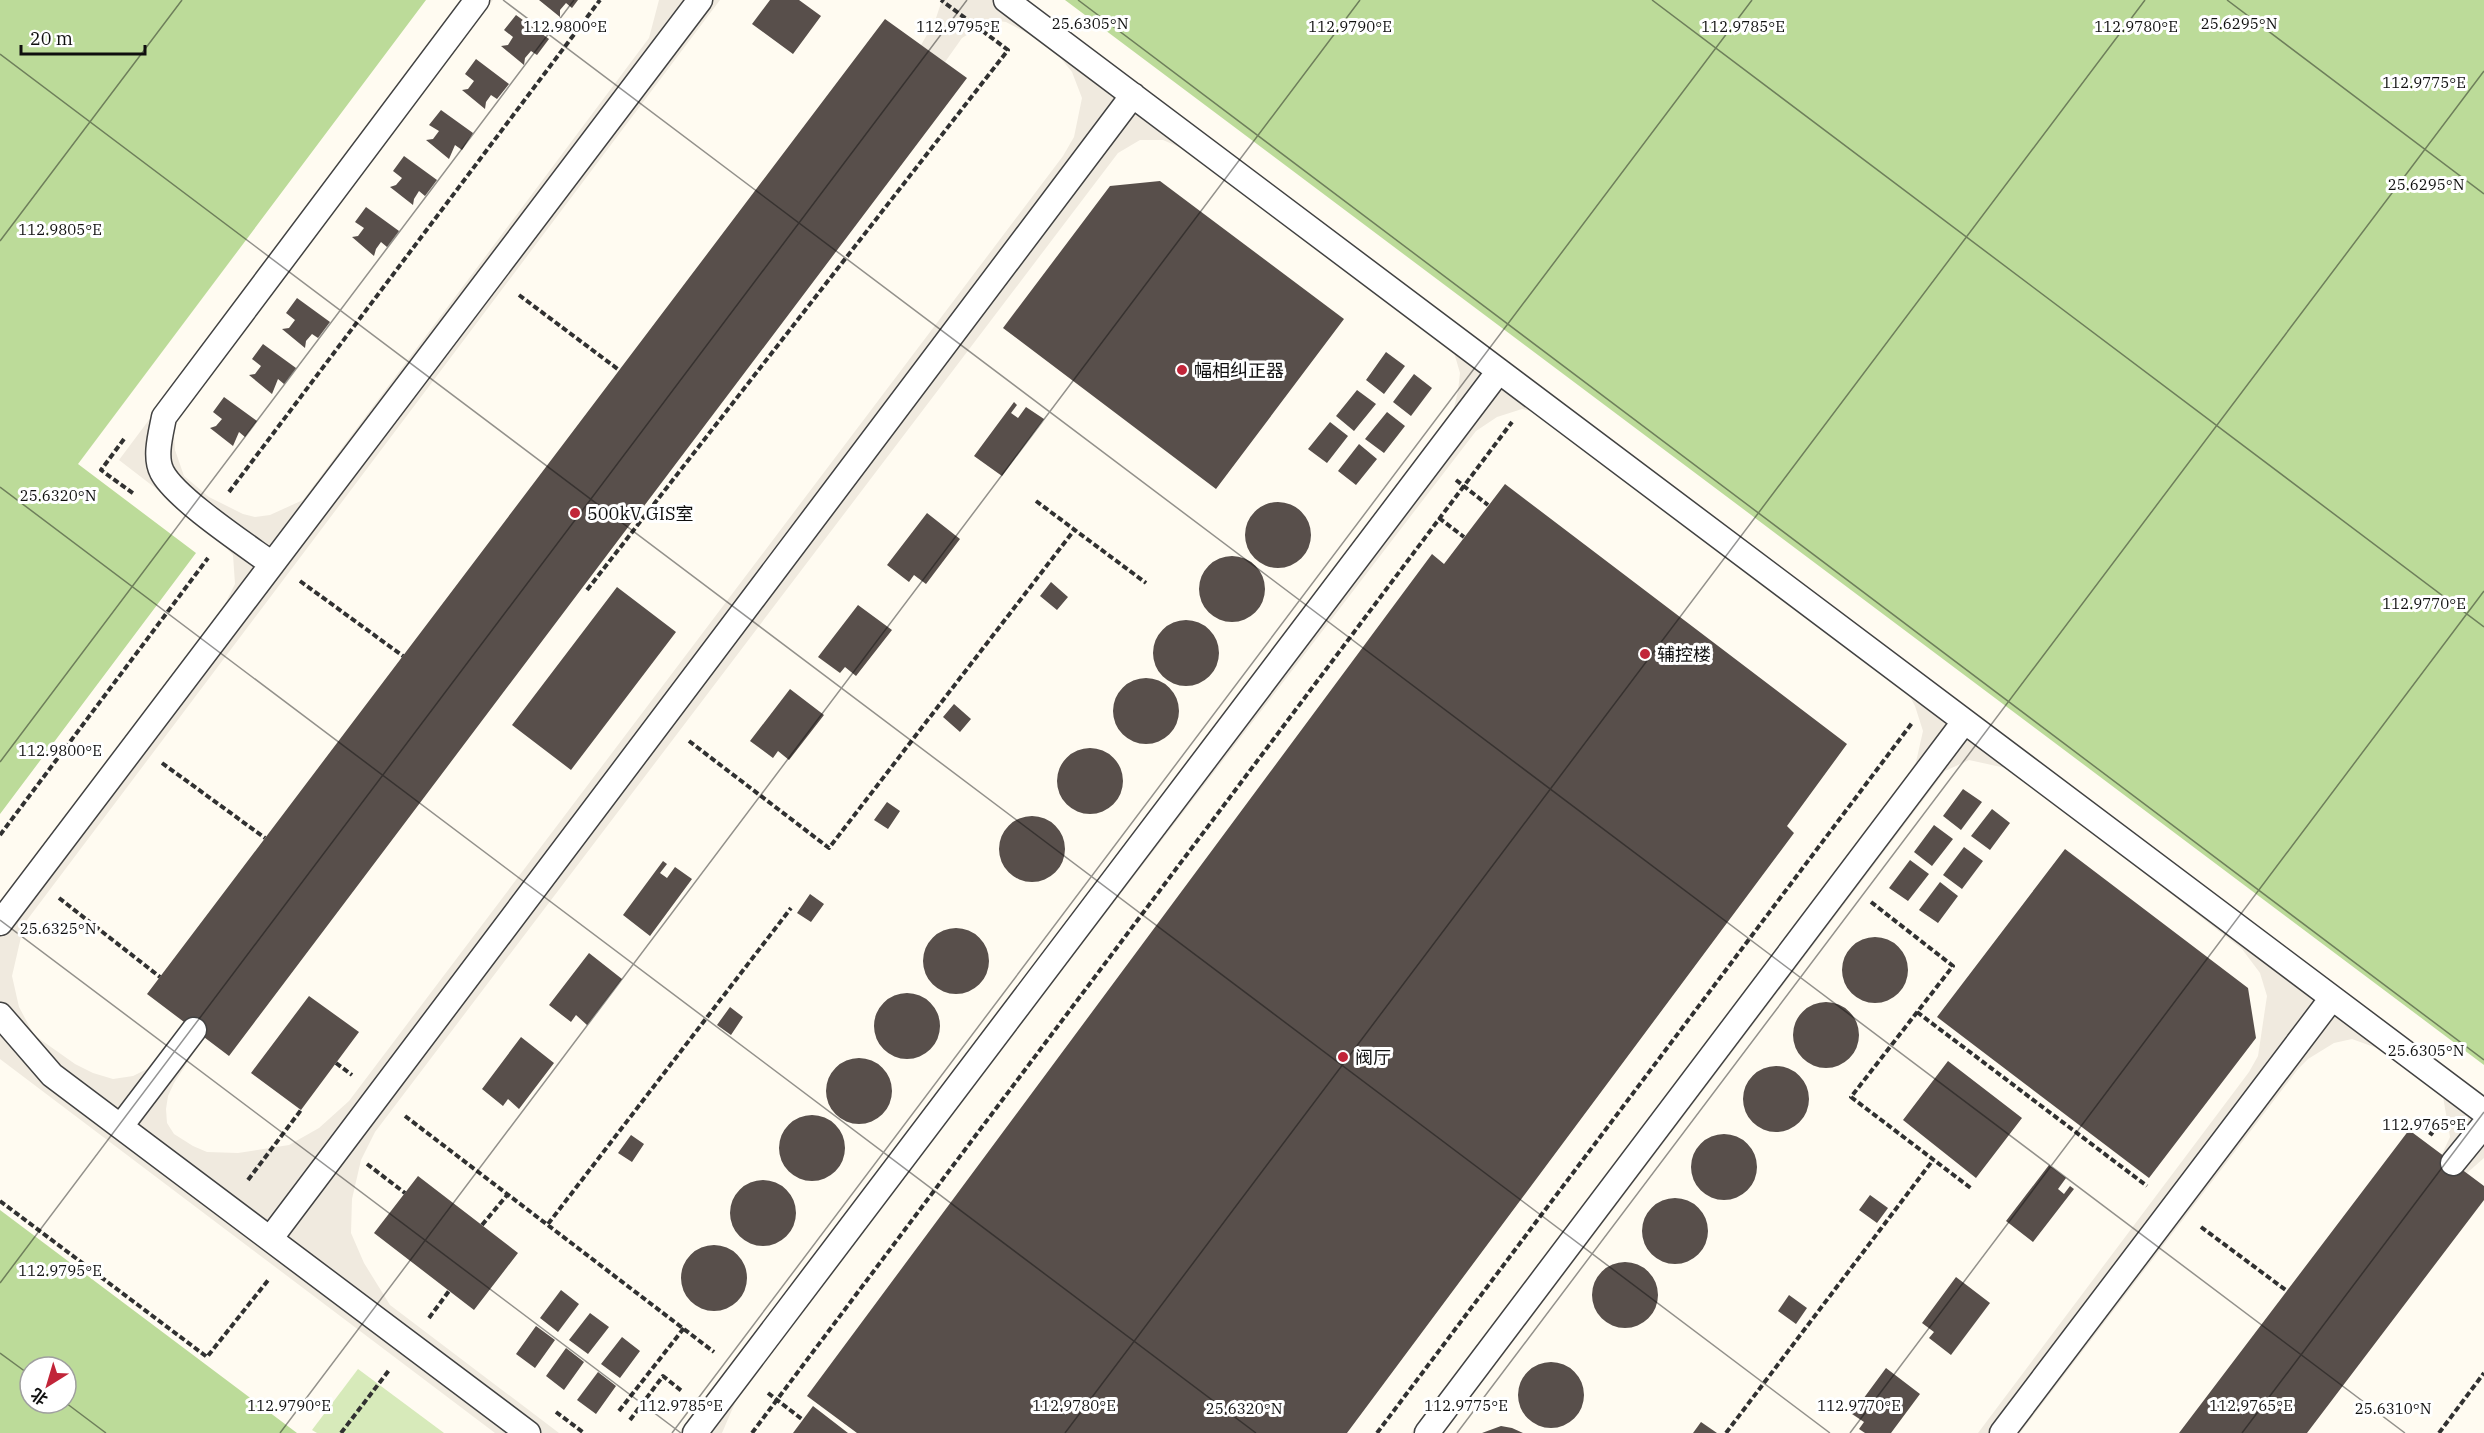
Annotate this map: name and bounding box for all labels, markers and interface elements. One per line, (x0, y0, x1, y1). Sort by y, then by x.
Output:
text: 25.6305°N (1052, 14, 1128, 33)
text: 25.6295°N (2201, 14, 2277, 33)
text: 112.9800°E (523, 17, 607, 36)
text: 112.9795°E (916, 17, 1000, 36)
text: 112.9790°E (1308, 17, 1392, 36)
text: 112.9785°E (1701, 17, 1785, 36)
text: 112.9780°E (2094, 17, 2178, 36)
scale bar (21, 18, 146, 56)
text: 20 m (30, 27, 73, 50)
text: 112.9775°E (2382, 73, 2466, 92)
text: 25.6295°N (2388, 175, 2464, 194)
text: 112.9805°E (18, 220, 102, 239)
place label: 幅相纠正器 (1194, 359, 1284, 382)
marker: 幅相纠正器 (1175, 363, 1189, 377)
text: 25.6320°N (20, 486, 96, 505)
place label: 500kV GIS室 (587, 502, 694, 525)
marker: 500kV GIS室 (568, 506, 582, 520)
text: 112.9770°E (2382, 594, 2466, 613)
place label: 辅控楼 (1657, 643, 1711, 666)
marker: 辅控楼 (1638, 647, 1652, 661)
text: 112.9800°E (18, 741, 102, 760)
text: 25.6325°N (20, 919, 96, 938)
text: 25.6305°N (2388, 1041, 2464, 1060)
place label: 阀厅 (1355, 1046, 1391, 1069)
marker: 阀厅 (1336, 1050, 1350, 1064)
text: 112.9765°E (2382, 1115, 2466, 1134)
text: 112.9795°E (18, 1261, 102, 1280)
north arrow (18, 1355, 78, 1415)
text: 北 (27, 1384, 51, 1410)
text: 112.9790°E (247, 1396, 331, 1415)
text: 112.9785°E (639, 1396, 723, 1415)
text: 112.9780°E (1032, 1396, 1116, 1415)
text: 112.9775°E (1424, 1396, 1508, 1415)
text: 112.9770°E (1817, 1396, 1901, 1415)
text: 112.9765°E (2209, 1396, 2293, 1415)
text: 25.6320°N (1206, 1399, 1282, 1418)
text: 25.6310°N (2355, 1399, 2431, 1418)

